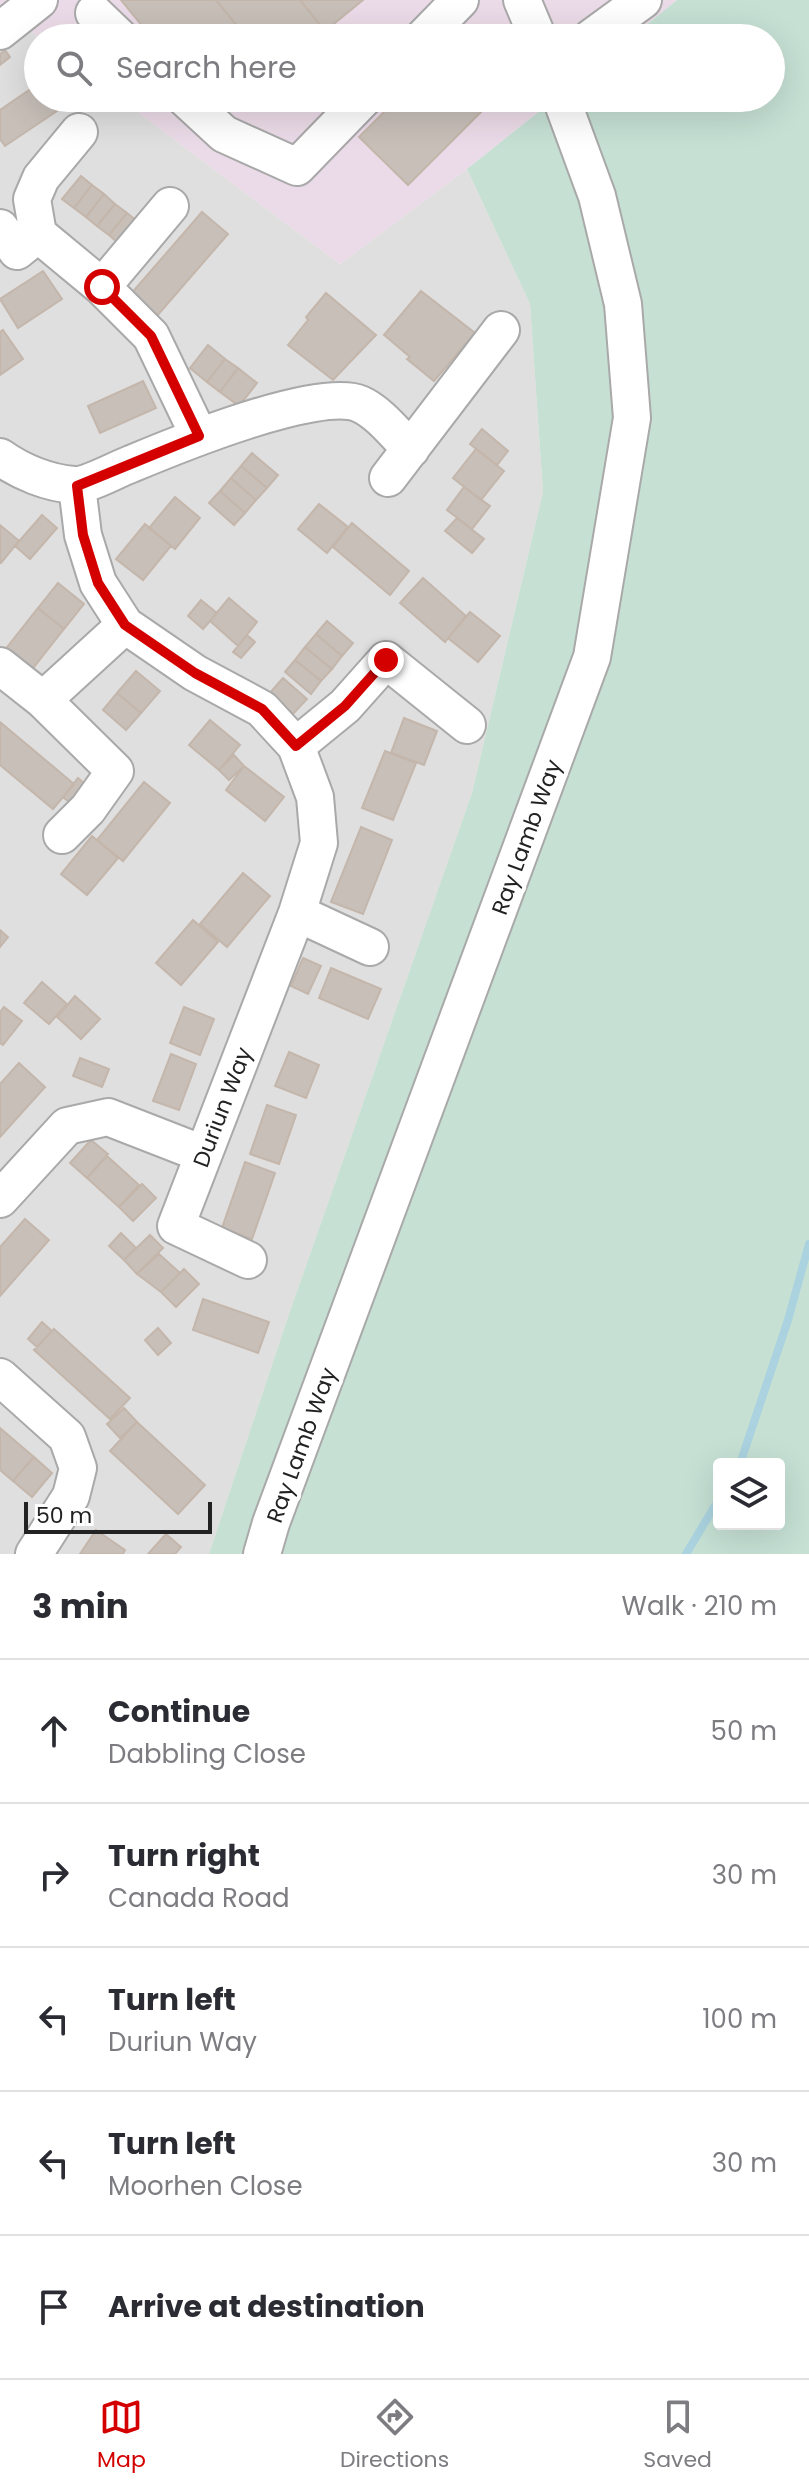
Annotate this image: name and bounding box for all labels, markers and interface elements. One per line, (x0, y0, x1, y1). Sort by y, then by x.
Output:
search box (24, 24, 785, 112)
icon: search (52, 46, 96, 90)
text: Search here (116, 46, 297, 89)
route start (84, 269, 120, 305)
route end (368, 642, 404, 678)
street label: Ray Lamb Way (484, 755, 569, 919)
street label: Duriun Way (185, 1042, 260, 1172)
street label: Ray Lamb Way (259, 1363, 344, 1527)
map controls (713, 1458, 785, 1530)
button: layers (713, 1458, 785, 1530)
scale bar (24, 1498, 212, 1534)
text: 50 m (36, 1500, 92, 1531)
text: 3 min (32, 1582, 129, 1630)
text: Walk · 210 m (622, 1588, 777, 1624)
text: Continue (108, 1690, 250, 1733)
icon: ahead (32, 1709, 76, 1753)
text: 50 m (711, 1713, 777, 1749)
text: Dabbling Close (108, 1736, 306, 1772)
text: Turn right (108, 1834, 260, 1877)
icon: right (32, 1853, 76, 1897)
text: 30 m (712, 1857, 777, 1893)
text: Canada Road (108, 1880, 290, 1916)
text: Turn left (108, 1978, 236, 2021)
icon: left (32, 1997, 76, 2041)
text: 100 m (702, 2001, 777, 2037)
text: Duriun Way (108, 2024, 257, 2060)
text: Turn left (108, 2122, 236, 2165)
icon: left (32, 2141, 76, 2185)
text: 30 m (712, 2145, 777, 2181)
text: Moorhen Close (108, 2168, 303, 2204)
icon: arrive (32, 2285, 76, 2329)
text: Arrive at destination (108, 2285, 425, 2328)
tab: Map (97, 2395, 146, 2476)
tab: Directions (340, 2395, 449, 2476)
tab: Saved (643, 2395, 712, 2476)

